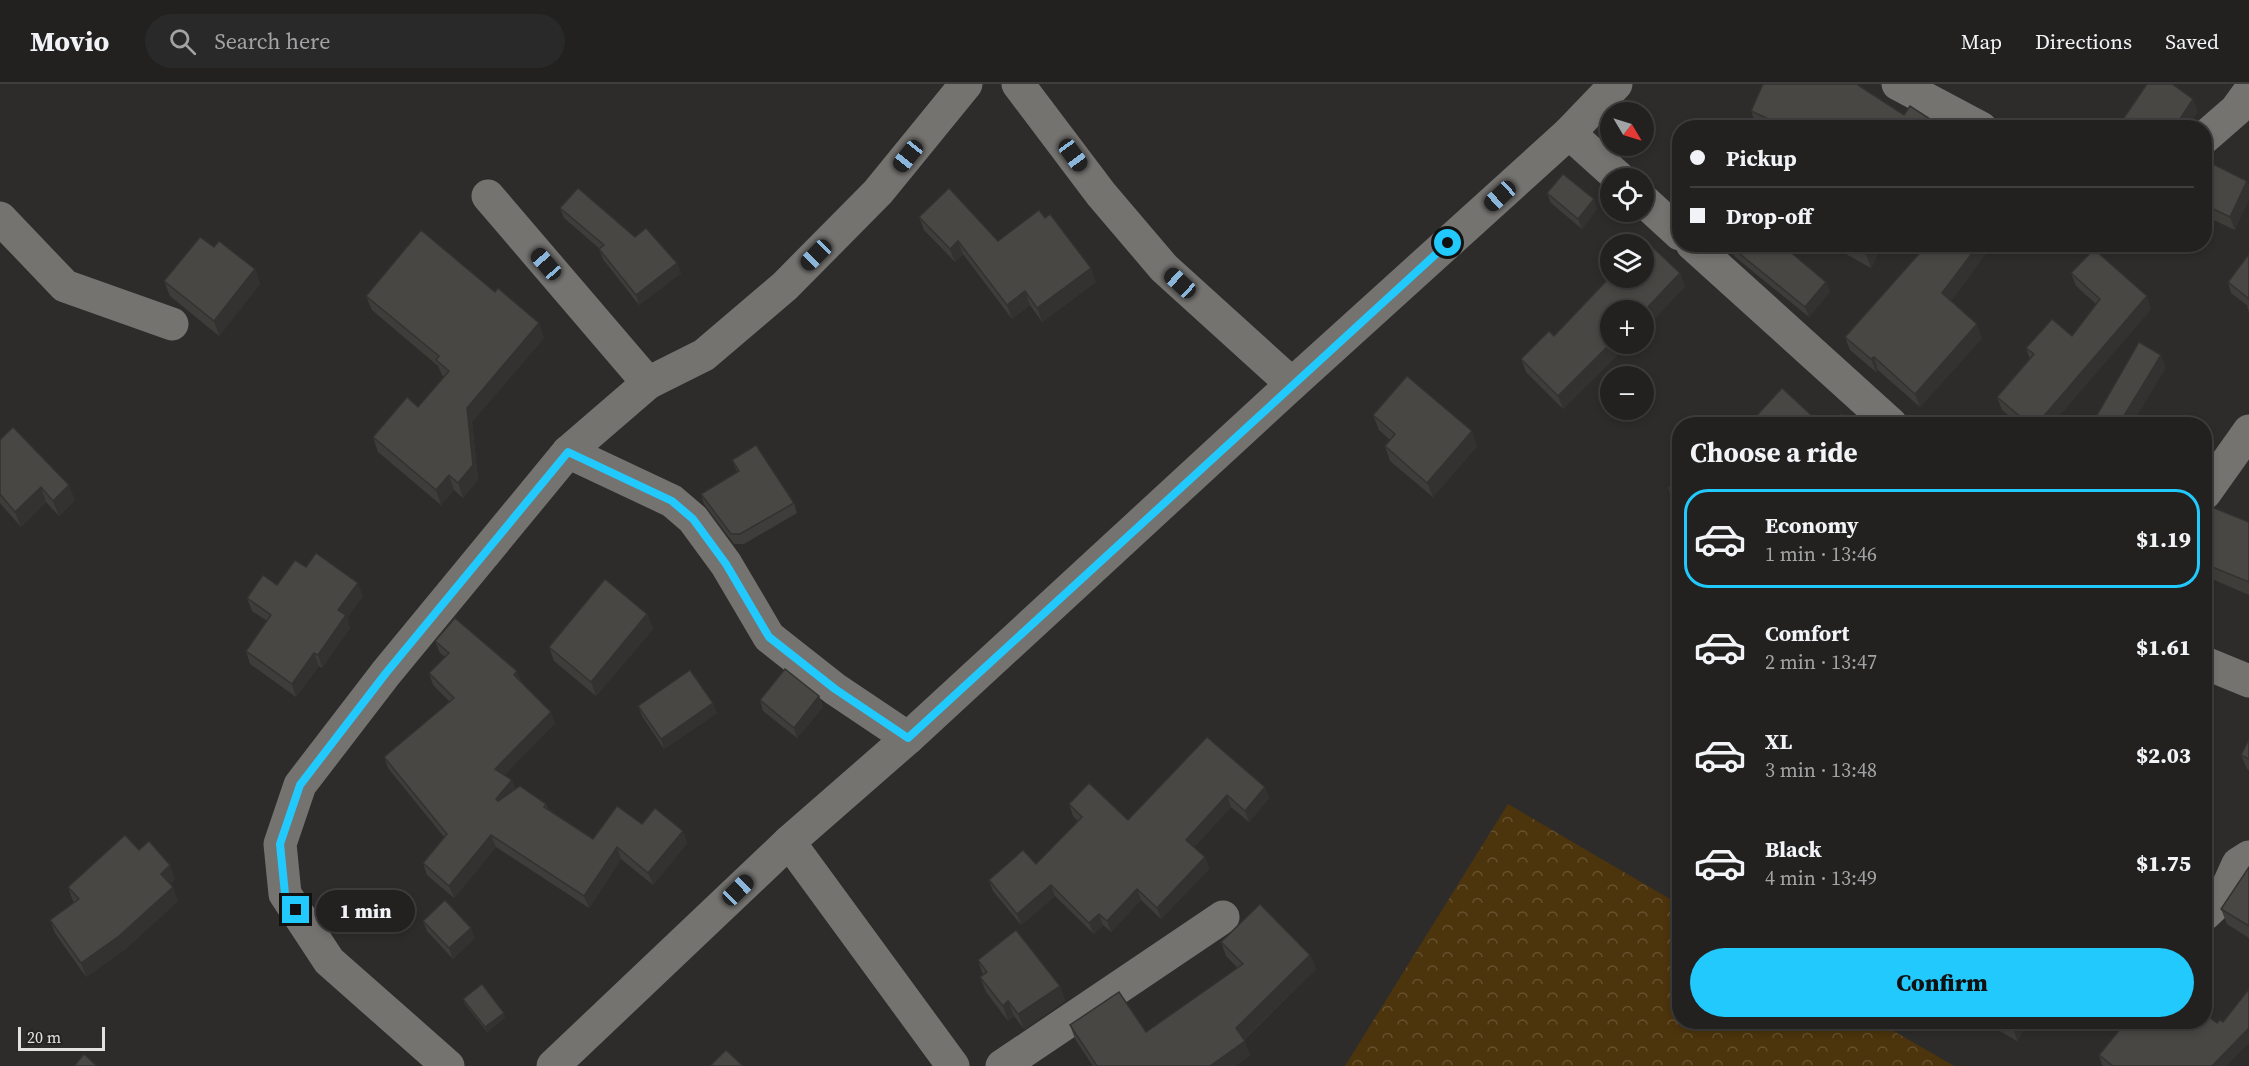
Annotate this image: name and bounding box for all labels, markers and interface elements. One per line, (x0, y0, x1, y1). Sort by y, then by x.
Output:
search box (145, 14, 565, 68)
text: Movio (30, 22, 109, 60)
icon: search (166, 25, 199, 58)
text: Search here (214, 26, 330, 56)
text: Map (1961, 27, 2002, 56)
text: Directions (2035, 27, 2132, 56)
text: Saved (2165, 27, 2219, 56)
north arrow (1600, 102, 1654, 156)
map controls (1600, 102, 1654, 420)
car (1055, 135, 1091, 175)
car (890, 136, 926, 176)
text: Pickup (1726, 143, 1797, 173)
button: locate (1600, 168, 1654, 222)
car (1481, 177, 1519, 215)
text: Drop-off (1726, 201, 1812, 231)
route start (1434, 229, 1461, 256)
button: layers (1600, 234, 1654, 288)
car (797, 236, 835, 274)
car (527, 245, 565, 283)
car (1161, 264, 1199, 302)
button: + (1600, 300, 1654, 354)
button: − (1600, 366, 1654, 420)
text: Choose a ride (1690, 434, 1858, 471)
text: Economy (1765, 510, 1859, 540)
icon: car (1693, 512, 1747, 566)
text: $1.19 (2136, 524, 2191, 554)
text: 1 min · 13:46 (1765, 540, 1877, 568)
text: Comfort (1765, 618, 1849, 648)
icon: car (1693, 620, 1747, 674)
text: $1.61 (2136, 632, 2191, 662)
text: 2 min · 13:47 (1765, 648, 1877, 676)
text: XL (1765, 726, 1792, 756)
icon: car (1693, 728, 1747, 782)
text: $2.03 (2136, 740, 2191, 770)
text: 3 min · 13:48 (1765, 756, 1877, 784)
text: Black (1765, 834, 1822, 864)
icon: car (1693, 836, 1747, 890)
text: $1.75 (2136, 848, 2191, 878)
text: 4 min · 13:49 (1765, 864, 1877, 892)
car (719, 871, 757, 909)
callout: 1 min (317, 889, 416, 931)
route end (282, 896, 309, 923)
text: 1 min (339, 897, 392, 925)
button: Confirm (1690, 948, 2194, 1017)
scale bar (18, 1024, 105, 1052)
text: 20 m (27, 1026, 61, 1048)

